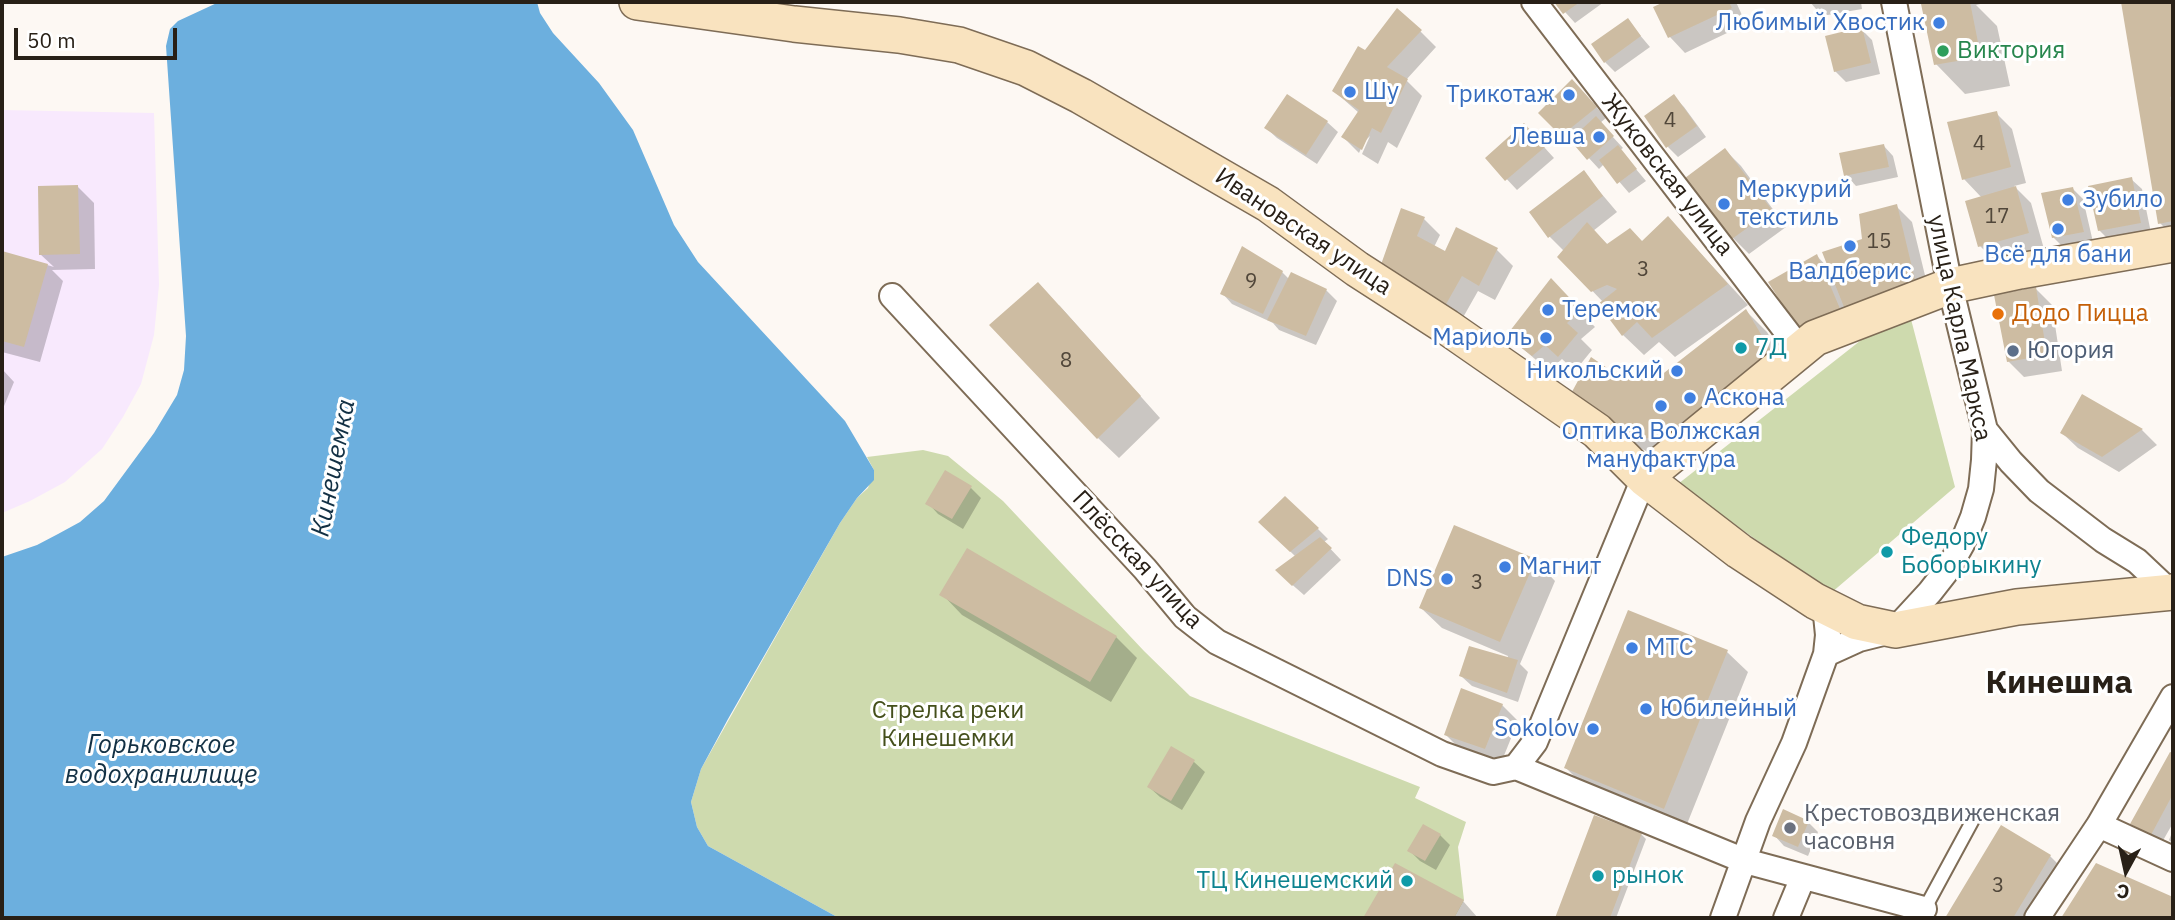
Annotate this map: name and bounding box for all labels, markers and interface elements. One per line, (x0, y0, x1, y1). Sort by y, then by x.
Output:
place label: Любимый Хвостик (1716, 9, 1925, 37)
scale bar (18, 14, 180, 58)
marker: Любимый Хвостик (1931, 15, 1947, 31)
text: 50 m (27, 26, 76, 54)
place label: Виктория (1957, 37, 2065, 65)
marker: Виктория (1935, 43, 1951, 59)
place label: Шу (1364, 78, 1399, 106)
place label: Трикотаж (1446, 81, 1555, 109)
marker: Шу (1342, 84, 1358, 100)
marker: Трикотаж (1561, 87, 1577, 103)
street label: Жуковская улица (1595, 88, 1739, 262)
house number: 4 (1664, 108, 1676, 134)
place label: Левша (1510, 123, 1585, 151)
marker: Левша (1591, 129, 1607, 145)
house number: 4 (1973, 131, 1985, 157)
street label: Ивановская улица (1209, 162, 1397, 302)
place label: Меркурий текстиль (1738, 176, 1852, 232)
place label: Зубило (2082, 186, 2163, 214)
marker: Зубило (2060, 192, 2076, 208)
marker: Меркурий текстиль (1716, 196, 1732, 212)
house number: 17 (1984, 204, 2010, 230)
street label: улица Карла Маркса (1921, 212, 1997, 444)
marker: Всё для бани (2050, 221, 2066, 237)
house number: 15 (1866, 229, 1892, 255)
marker: Валдберис (1842, 238, 1858, 254)
place label: Всё для бани (1984, 241, 2132, 269)
house number: 3 (1637, 257, 1649, 283)
place label: Валдберис (1788, 258, 1912, 286)
house number: 9 (1245, 269, 1257, 295)
place label: Теремок (1562, 296, 1658, 324)
place label: Додо Пицца (2012, 300, 2148, 328)
marker: Теремок (1540, 302, 1556, 318)
marker: Додо Пицца (1990, 306, 2006, 322)
place label: Мариоль (1432, 324, 1532, 352)
marker: Мариоль (1538, 330, 1554, 346)
place label: 7Д (1755, 334, 1787, 362)
place label: Югория (2027, 337, 2114, 365)
marker: 7Д (1733, 340, 1749, 356)
marker: Югория (2005, 343, 2021, 359)
house number: 8 (1060, 348, 1072, 374)
place label: Никольский (1526, 357, 1663, 385)
marker: Никольский (1669, 363, 1685, 379)
place label: Аскона (1704, 384, 1785, 412)
marker: Аскона (1682, 390, 1698, 406)
water label: Кинешемка (305, 397, 363, 539)
marker: Оптика Волжская мануфактура (1653, 398, 1669, 414)
place label: Оптика Волжская мануфактура (1562, 418, 1760, 474)
street label: Плёсская улица (1066, 485, 1208, 635)
place label: Федору Боборыкину (1901, 524, 2041, 580)
marker: Федору Боборыкину (1879, 544, 1895, 560)
place label: Магнит (1519, 553, 1601, 581)
marker: Магнит (1497, 559, 1513, 575)
place label: DNS (1386, 565, 1433, 593)
house number: 3 (1471, 570, 1483, 596)
marker: DNS (1439, 571, 1455, 587)
place label: МТС (1646, 634, 1694, 662)
marker: МТС (1624, 640, 1640, 656)
district label: Кинешма (1985, 665, 2133, 703)
place label: Юбилейный (1660, 695, 1797, 723)
park label: Стрелка реки Кинешемки (872, 697, 1024, 753)
marker: Юбилейный (1638, 701, 1654, 717)
place label: Sokolov (1494, 715, 1579, 743)
marker: Sokolov (1585, 721, 1601, 737)
water label: Горьковское водохранилище (65, 729, 257, 790)
place label: Крестовоздвиженская часовня (1804, 800, 2060, 856)
marker: Крестовоздвиженская часовня (1782, 820, 1798, 836)
north arrow (2091, 836, 2161, 906)
place label: рынок (1612, 862, 1684, 890)
place label: ТЦ Кинешемский (1197, 867, 1393, 895)
marker: рынок (1590, 868, 1606, 884)
marker: ТЦ Кинешемский (1399, 873, 1415, 889)
house number: 3 (1992, 873, 2004, 899)
text: С (2115, 879, 2131, 905)

